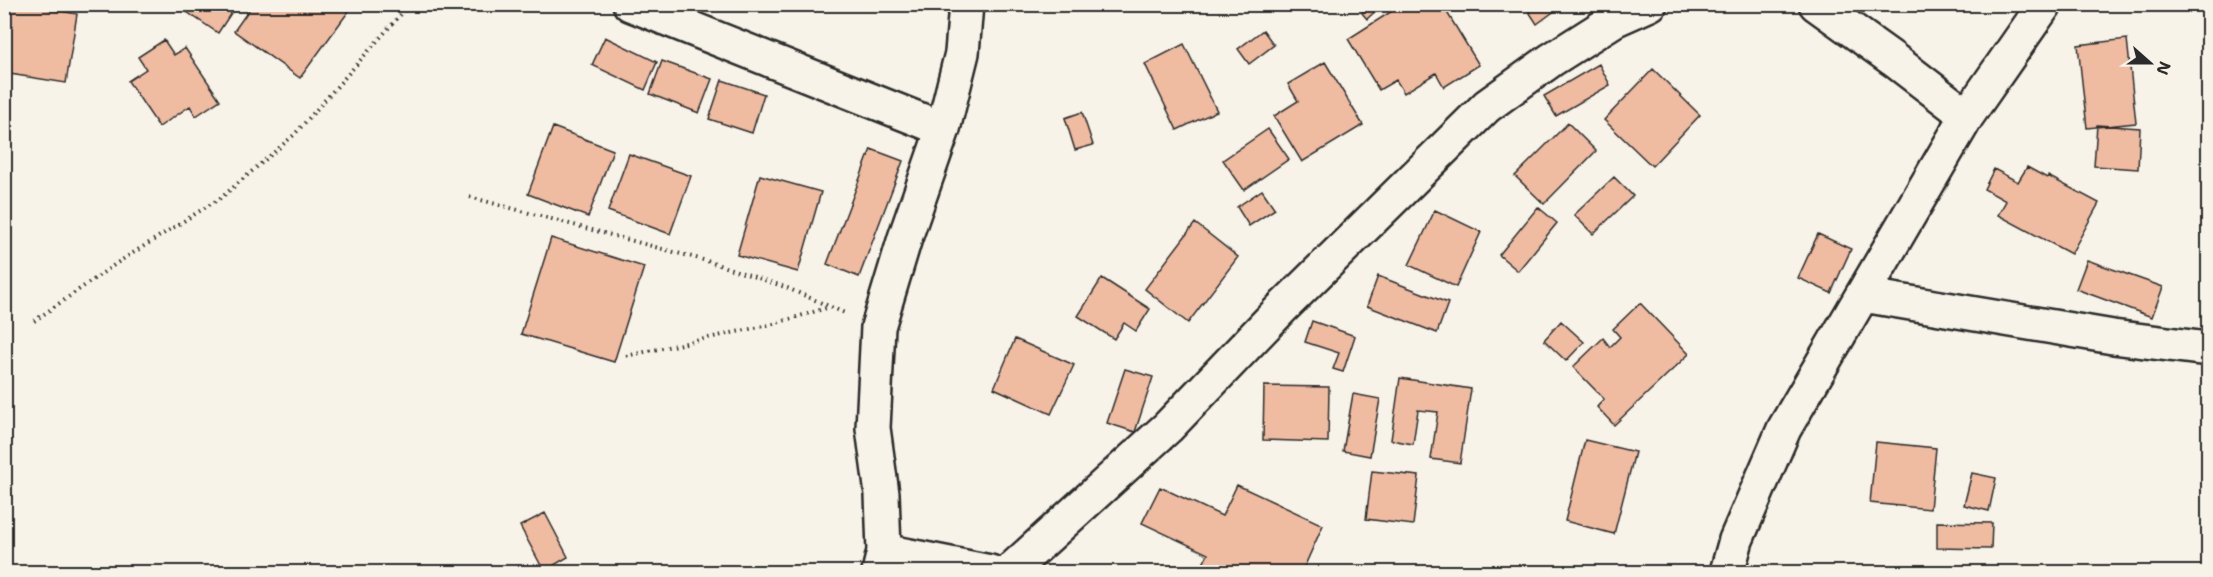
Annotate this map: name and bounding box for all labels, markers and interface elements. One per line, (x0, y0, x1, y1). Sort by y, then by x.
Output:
north arrow (2120, 33, 2180, 93)
text: N (2151, 59, 2176, 78)

